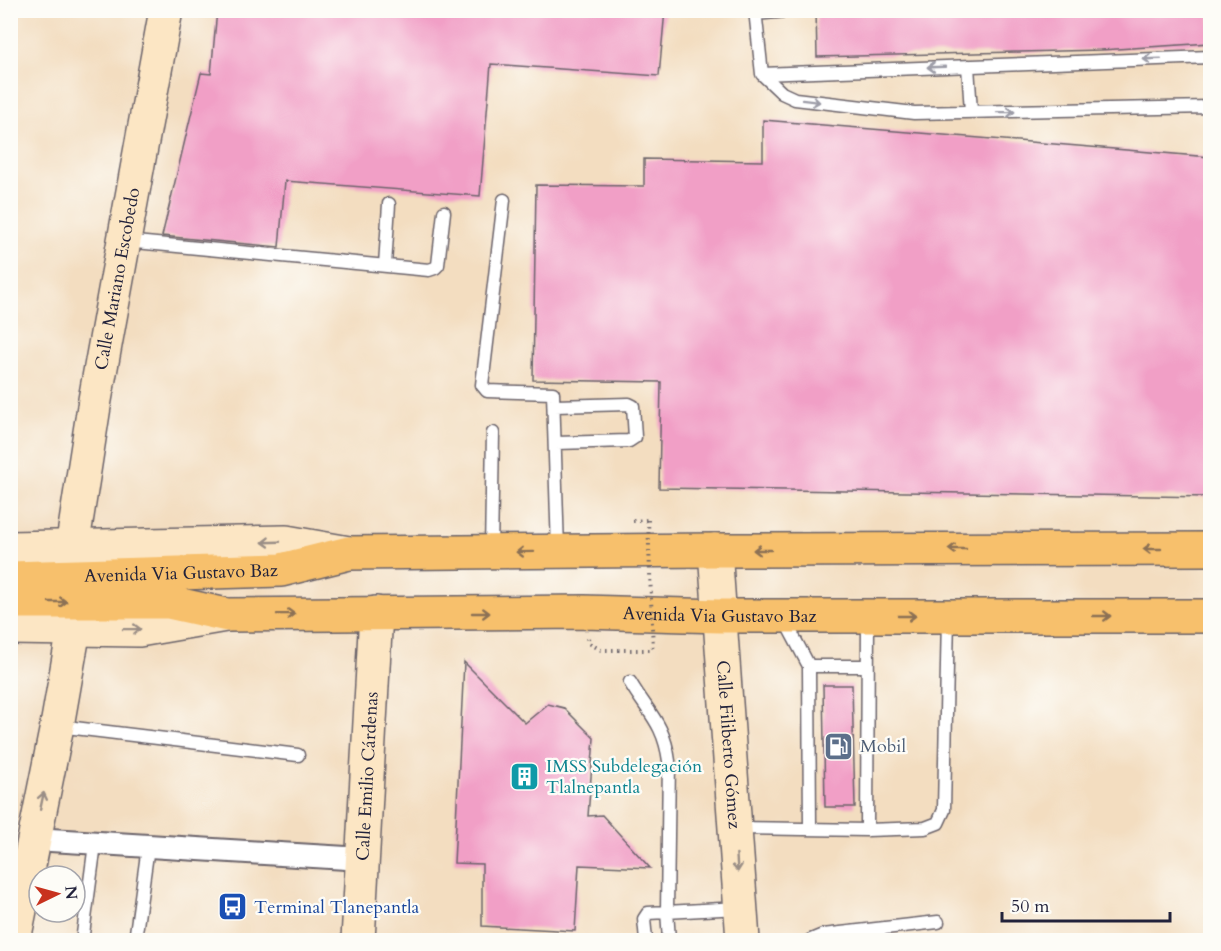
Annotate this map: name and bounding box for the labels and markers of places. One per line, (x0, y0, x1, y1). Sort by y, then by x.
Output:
fuel station icon: Mobil (823, 730, 855, 762)
place label: Mobil (860, 734, 906, 759)
place label: IMSS Subdelegación Tlalnepantla (546, 754, 703, 800)
building icon: IMSS Subdelegación Tlalnepantla (509, 760, 541, 792)
bus stop icon: Terminal Tlanepantla (217, 891, 249, 923)
place label: Terminal Tlanepantla (254, 895, 419, 920)

